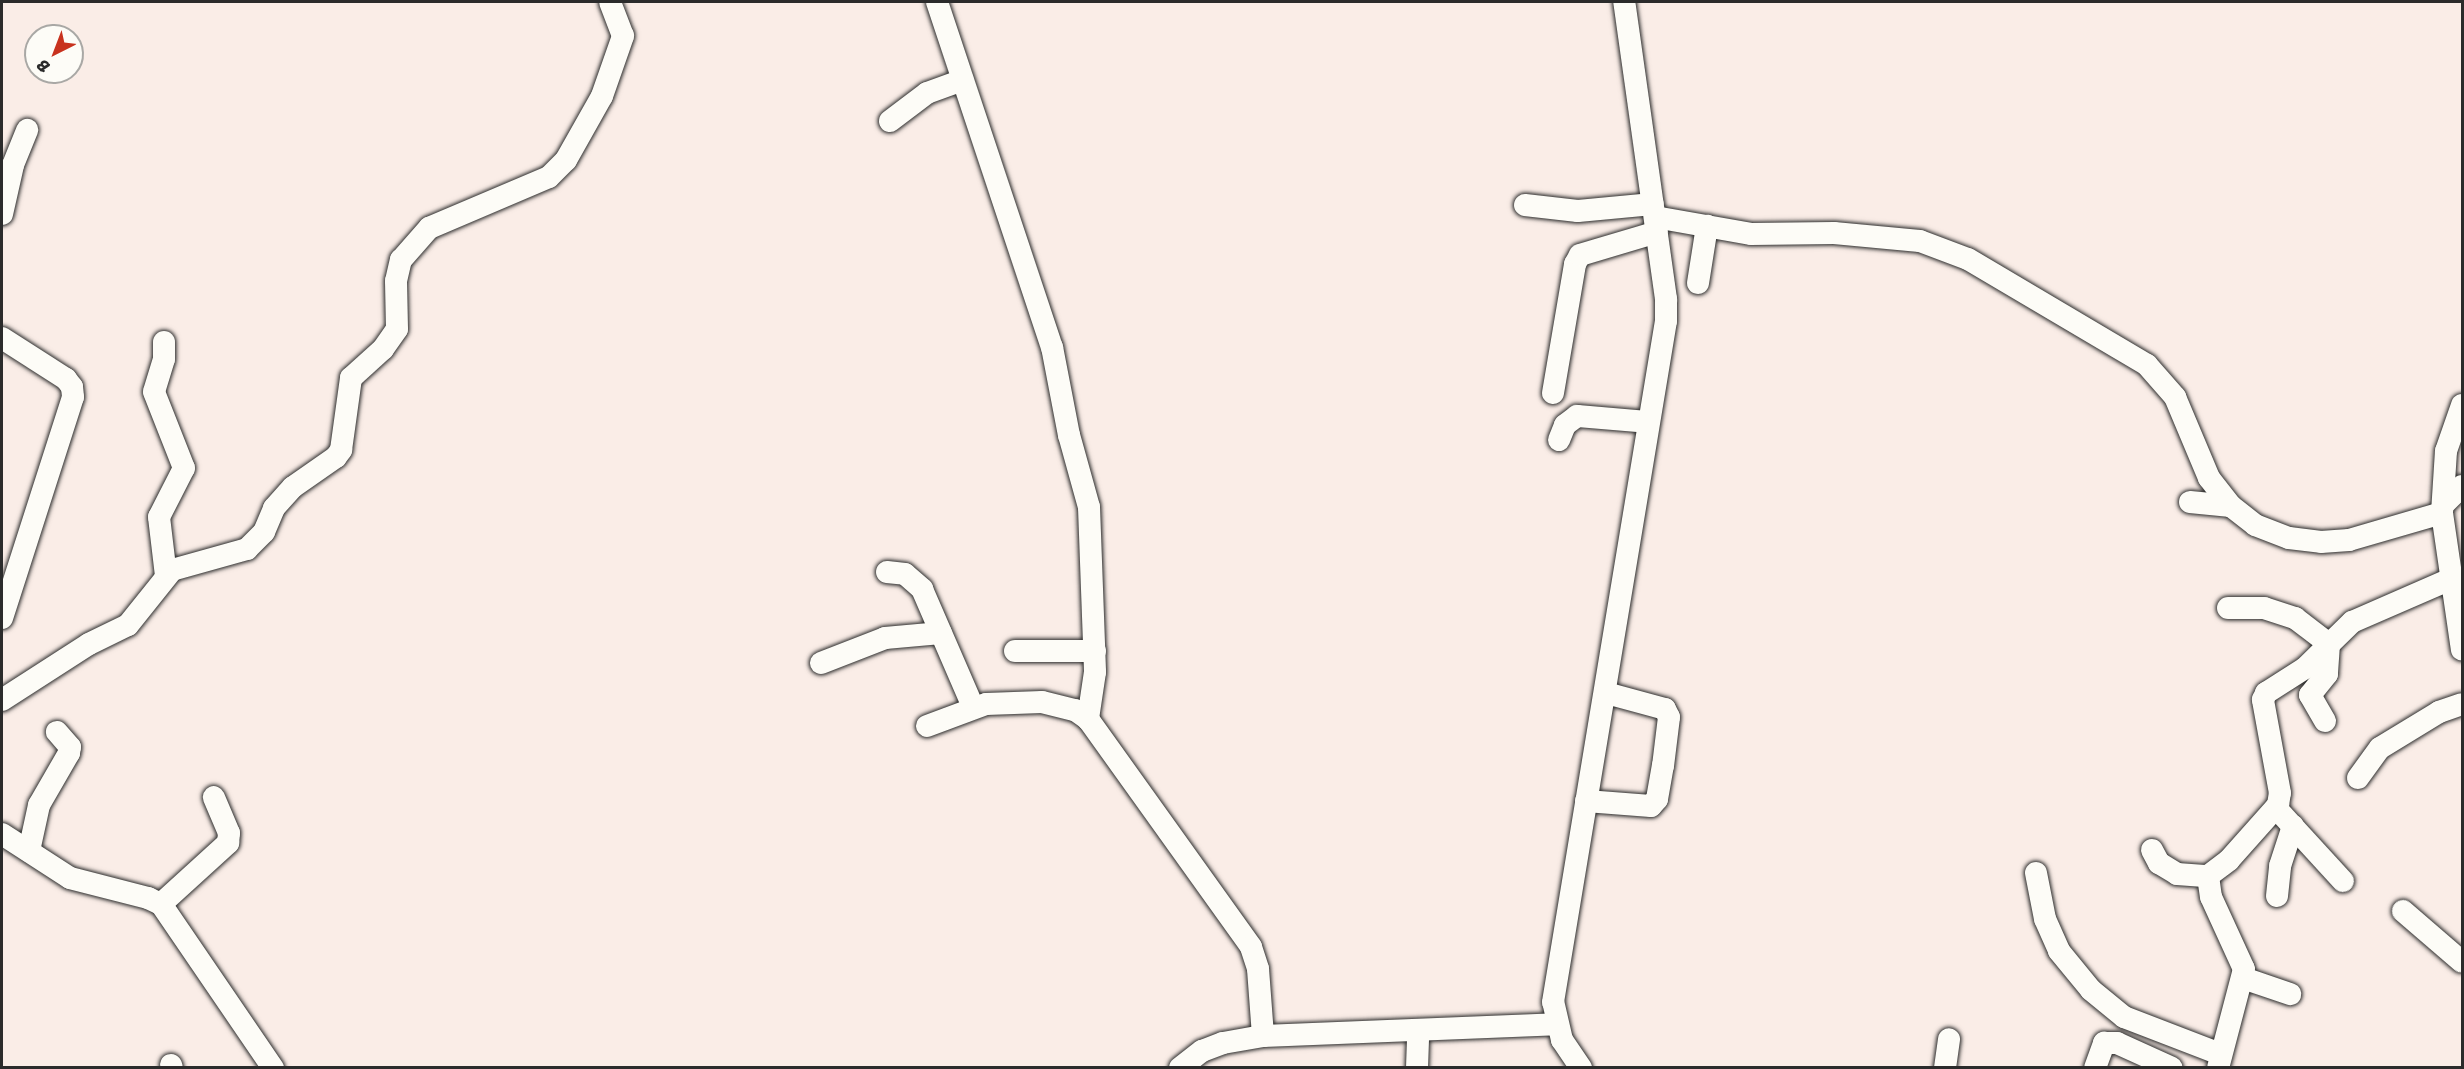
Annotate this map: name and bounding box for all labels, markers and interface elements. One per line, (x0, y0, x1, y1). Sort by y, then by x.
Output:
north arrow (24, 24, 84, 84)
text: B (30, 52, 56, 80)

